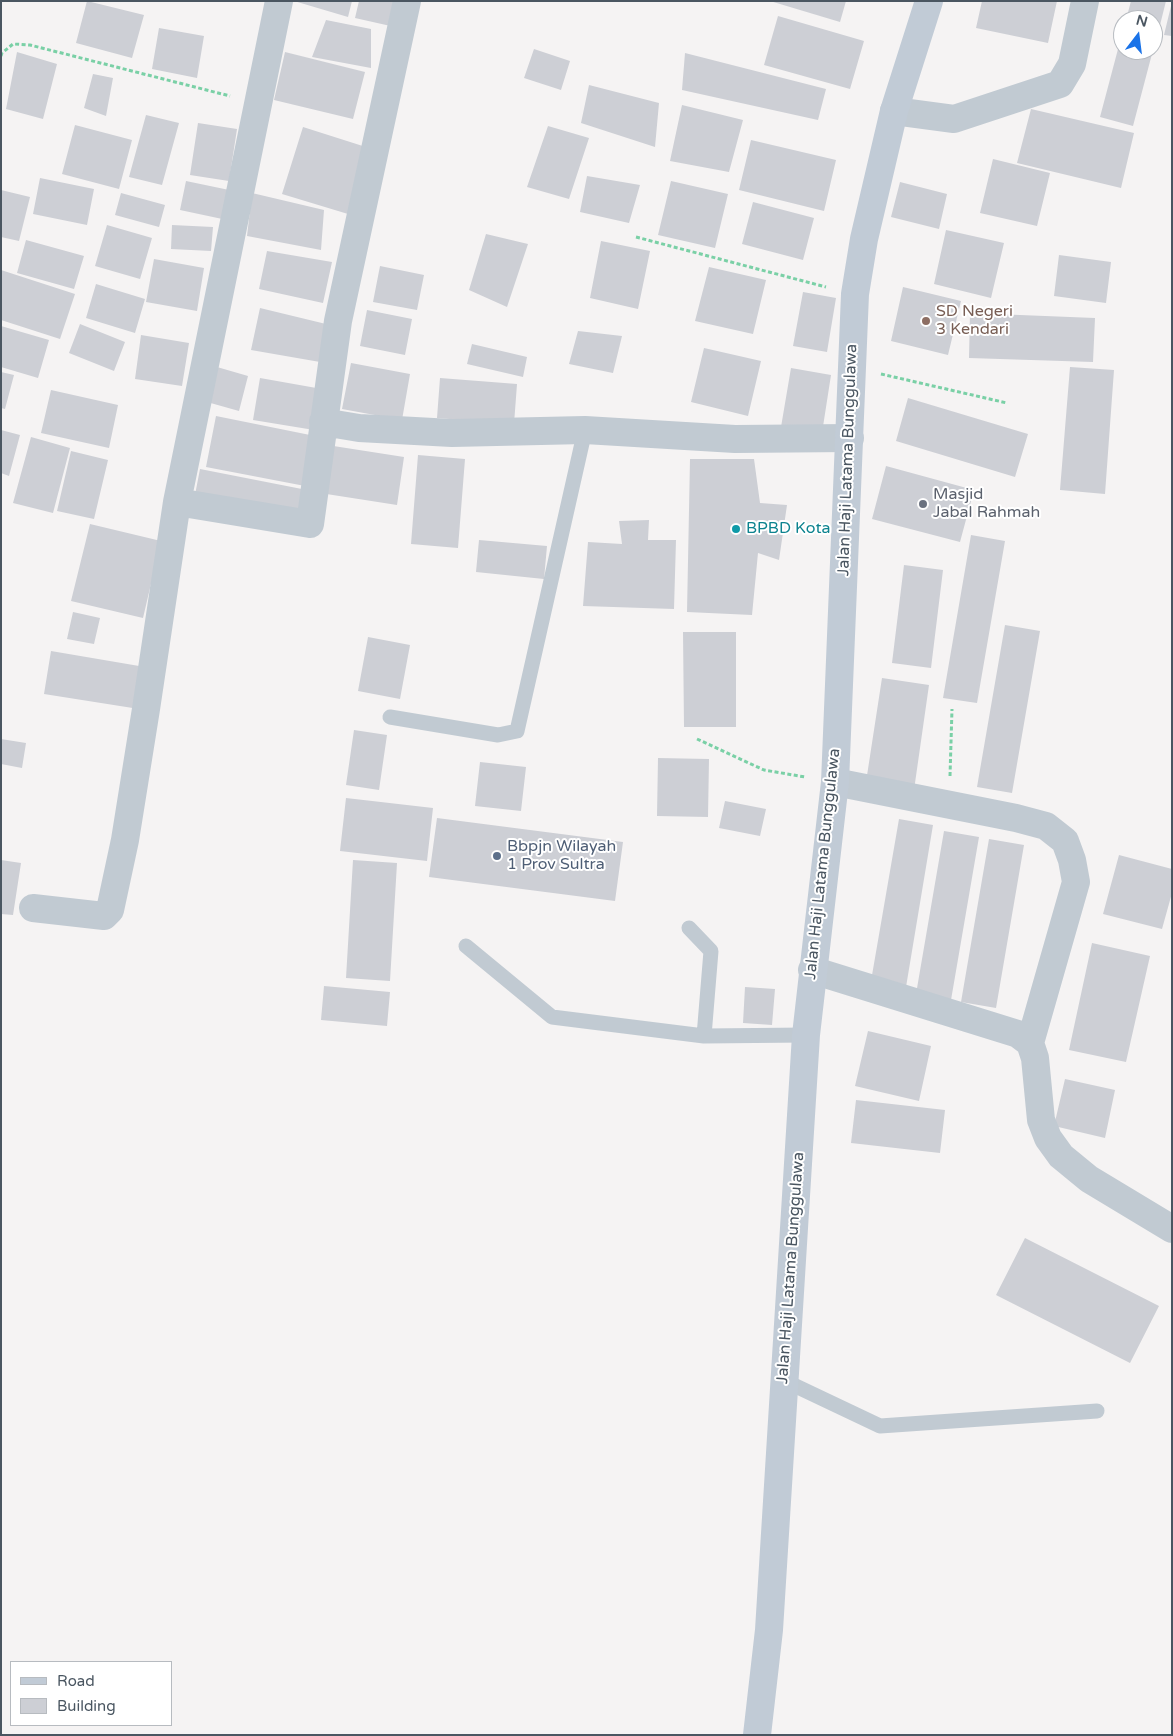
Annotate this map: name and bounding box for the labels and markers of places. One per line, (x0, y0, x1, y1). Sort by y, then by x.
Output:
place label: SD Negeri 3 Kendari (936, 302, 1013, 340)
marker: SD Negeri 3 Kendari (920, 315, 932, 327)
place label: Masjid Jabal Rahmah (933, 485, 1040, 523)
marker: Masjid Jabal Rahmah (917, 498, 929, 510)
place label: BPBD Kota (746, 519, 831, 539)
marker: BPBD Kota (730, 523, 742, 535)
place label: Bbpjn Wilayah 1 Prov Sultra (507, 837, 616, 875)
marker: Bbpjn Wilayah 1 Prov Sultra (491, 850, 503, 862)

